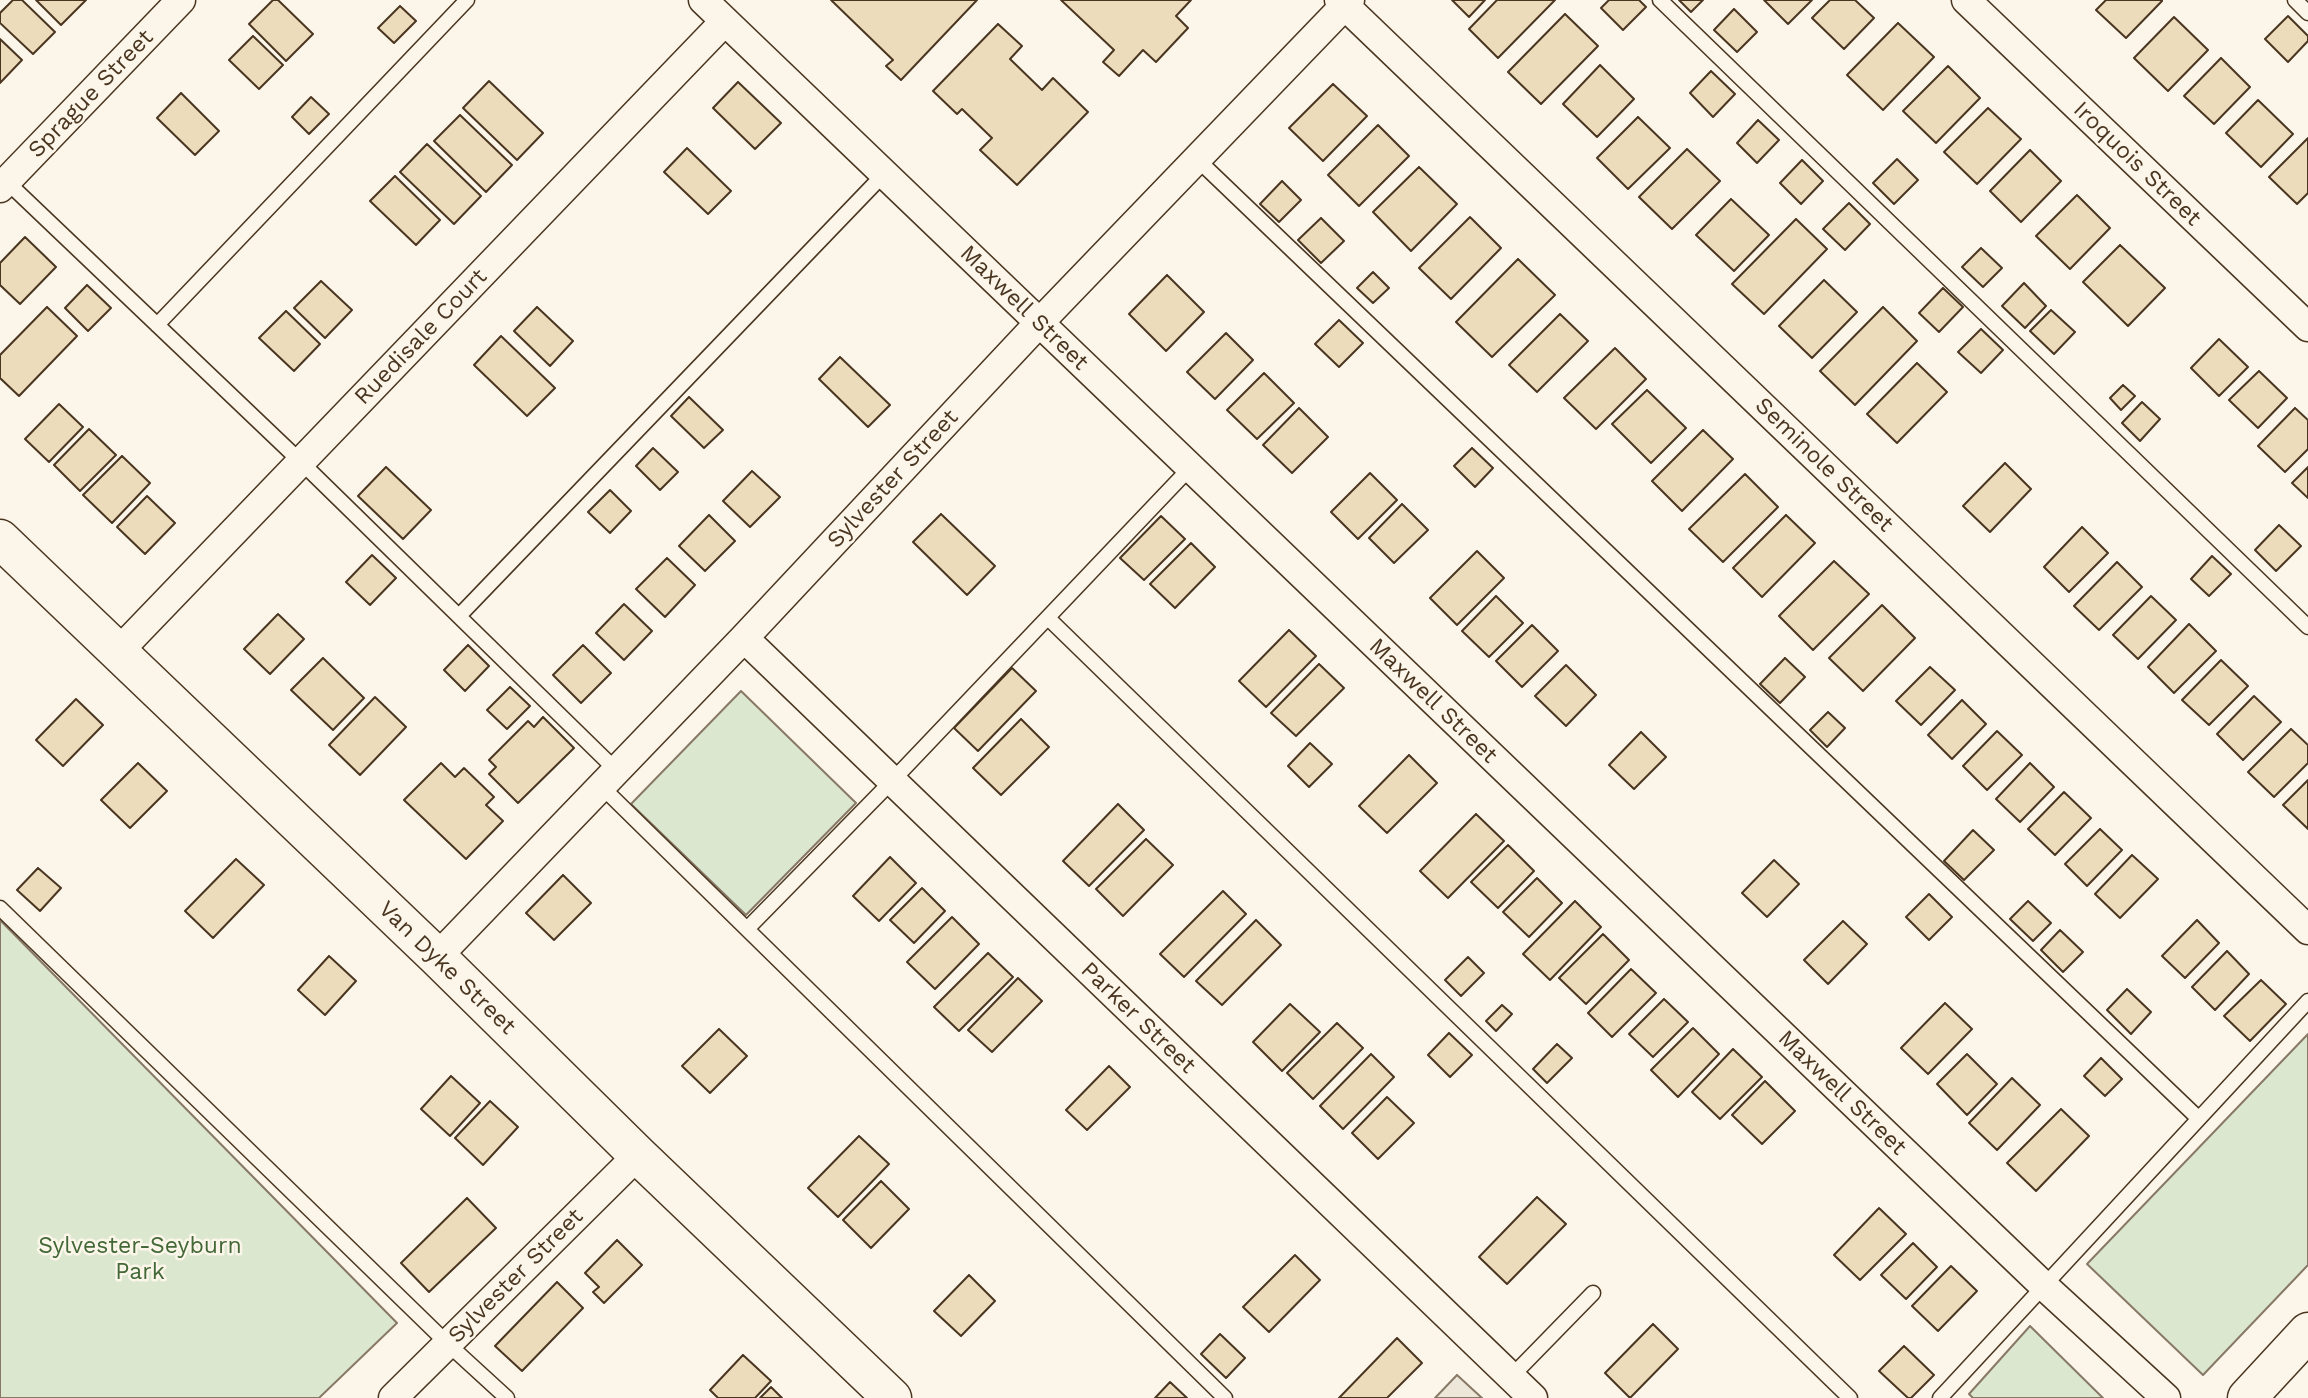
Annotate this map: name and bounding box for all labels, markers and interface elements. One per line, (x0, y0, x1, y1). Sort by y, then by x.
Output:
street label: Sprague Street (23, 24, 159, 164)
street label: Iroquois Street (2067, 96, 2207, 232)
street label: Maxwell Street (954, 240, 1094, 376)
street label: Ruedisale Court (349, 263, 493, 411)
street label: Seminole Street (1749, 392, 1899, 538)
street label: Sylvester Street (822, 404, 964, 554)
street label: Maxwell Street (1363, 633, 1503, 769)
street label: Van Dyke Street (373, 896, 521, 1040)
street label: Parker Street (1075, 956, 1201, 1080)
street label: Maxwell Street (1772, 1025, 1912, 1161)
street label: Sylvester Street (443, 1203, 589, 1349)
park label: Sylvester-Seyburn Park (38, 1232, 242, 1286)

